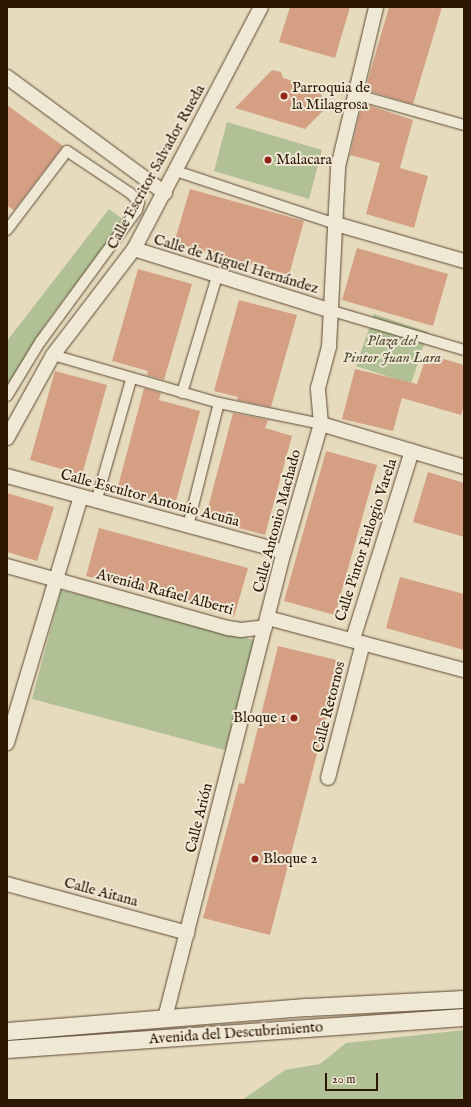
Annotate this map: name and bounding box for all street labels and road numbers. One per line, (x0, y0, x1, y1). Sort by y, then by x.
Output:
street label: Calle Escritor Salvador Rueda (103, 82, 209, 252)
street label: Calle de Miguel Hernández (151, 230, 321, 298)
street label: Calle Antonio Machado (249, 447, 305, 595)
street label: Calle Pintor Eulogio Varela (331, 456, 401, 624)
street label: Calle Escultor Antonio Acuña (58, 465, 242, 531)
street label: Avenida Rafael Alberti (95, 565, 235, 619)
street label: Calle Retornos (309, 659, 349, 755)
street label: Calle Arión (182, 781, 216, 855)
street label: Calle Aitana (62, 874, 140, 910)
street label: Avenida del Descubrimiento (148, 1018, 324, 1048)

